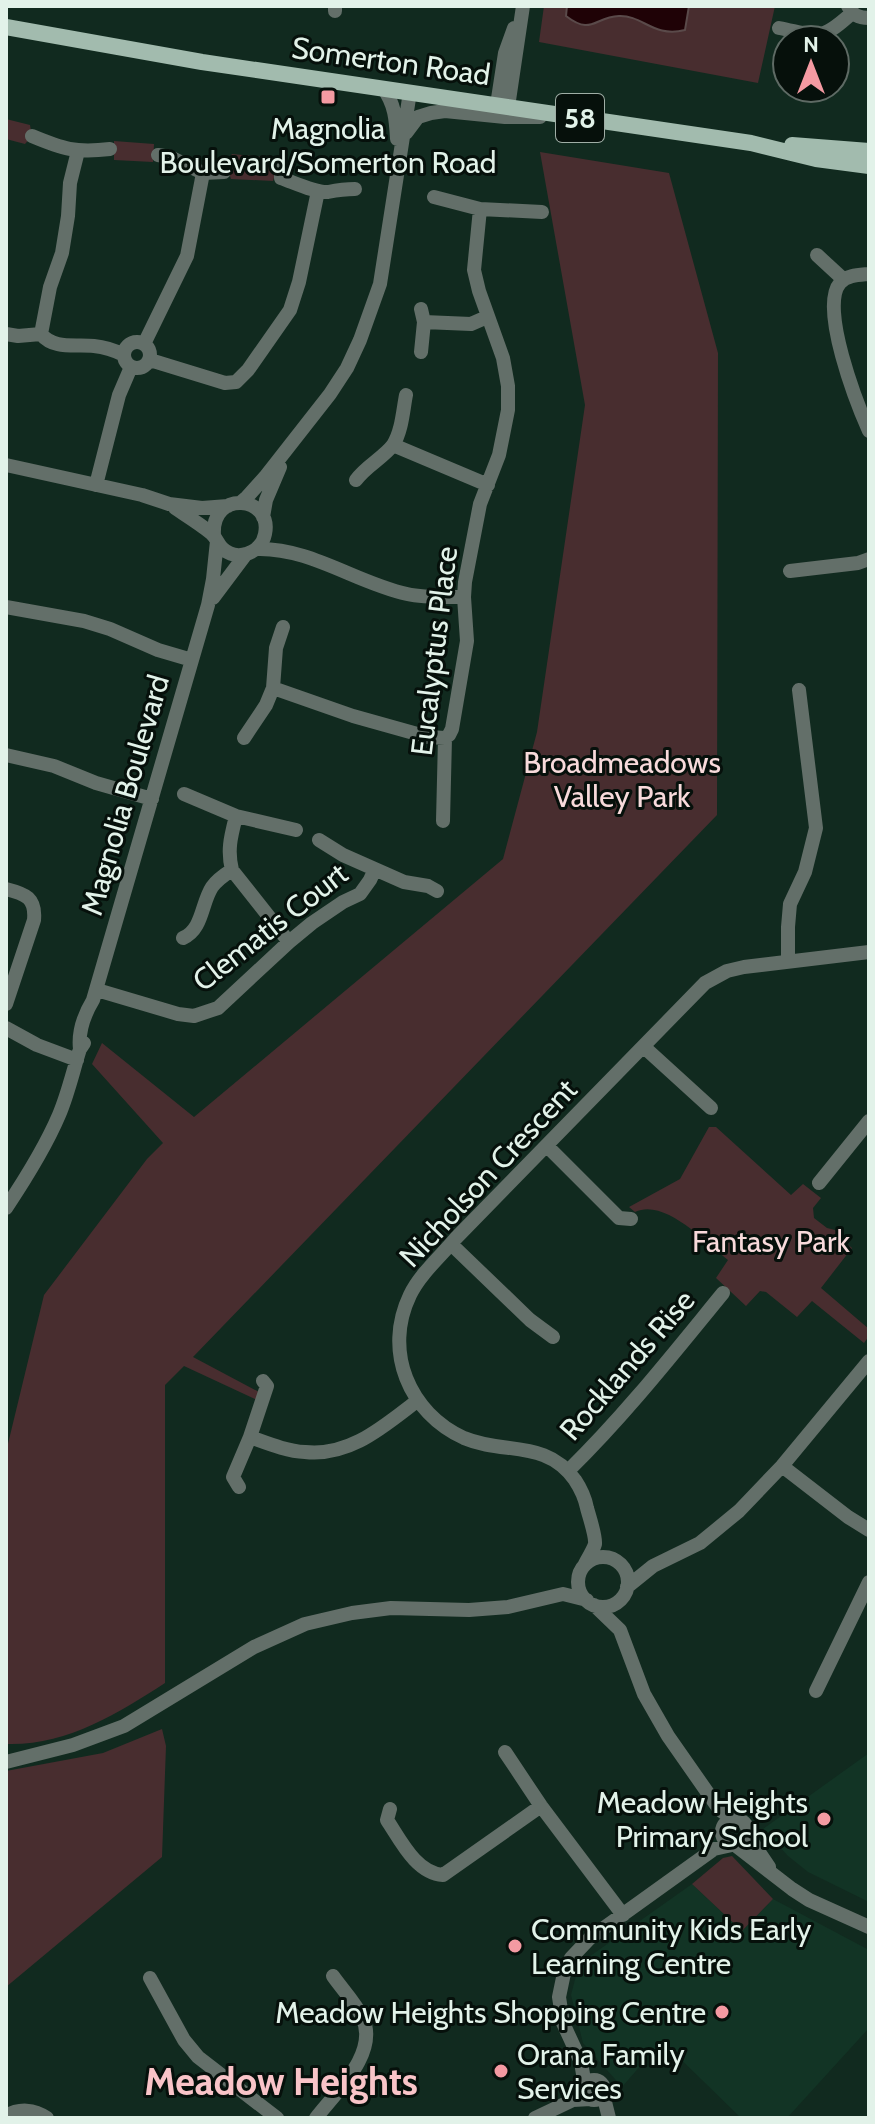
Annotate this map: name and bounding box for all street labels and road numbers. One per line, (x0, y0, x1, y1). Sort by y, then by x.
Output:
street label: Somerton Road (289, 29, 493, 93)
road number: 58 (556, 94, 604, 142)
street label: Eucalyptus Place (403, 544, 465, 758)
street label: Magnolia Boulevard (73, 671, 177, 919)
street label: Clematis Court (185, 855, 355, 999)
street label: Nicholson Crescent (391, 1071, 585, 1275)
street label: Rocklands Rise (552, 1282, 702, 1448)

